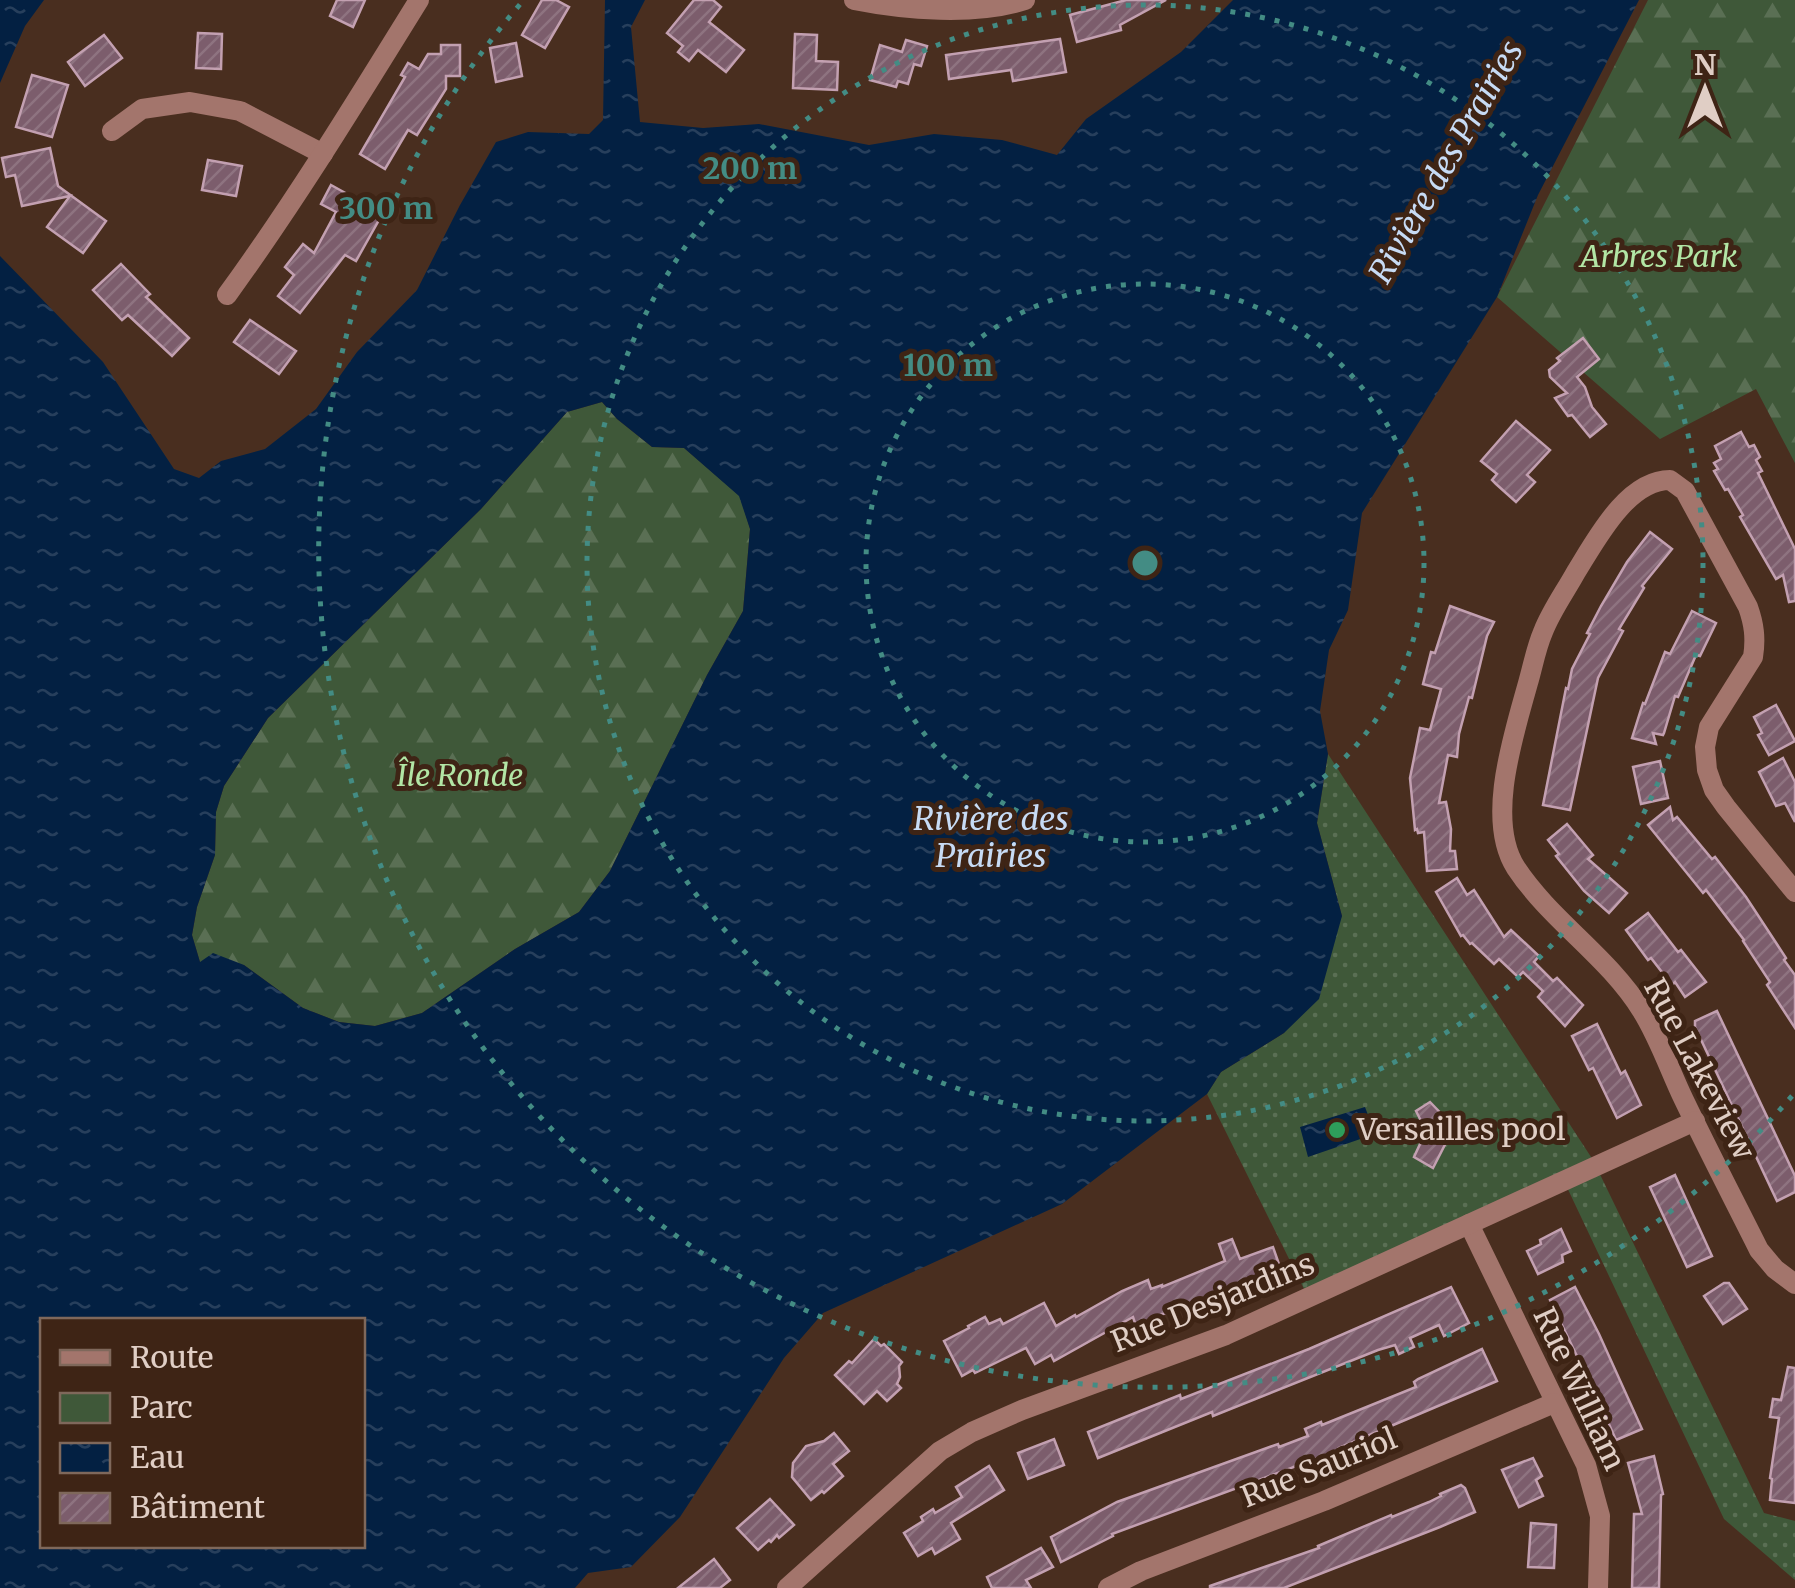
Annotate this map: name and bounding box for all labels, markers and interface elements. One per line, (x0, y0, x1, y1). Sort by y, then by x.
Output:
water label: Rivière des Prairies (1360, 34, 1532, 290)
north arrow (1655, 40, 1755, 140)
text: N (1694, 47, 1716, 83)
text: 200 m (703, 149, 797, 187)
text: 300 m (339, 189, 433, 227)
park label: Arbres Park (1579, 237, 1738, 275)
text: 100 m (903, 346, 993, 384)
centre of rings (1127, 545, 1163, 581)
park label: Île Ronde (397, 756, 523, 794)
water label: Rivière des Prairies (913, 799, 1069, 876)
street label: Rue Lakeview (1636, 971, 1764, 1166)
place label: Versailles pool (1356, 1110, 1566, 1148)
marker: Versailles pool (1326, 1119, 1348, 1141)
street label: Rue Desjardins (1105, 1244, 1320, 1360)
street label: Rue William (1526, 1301, 1634, 1476)
legend (40, 1318, 365, 1548)
text: Route (130, 1338, 213, 1376)
text: Parc (130, 1388, 193, 1426)
street label: Rue Sauriol (1235, 1419, 1402, 1515)
text: Eau (130, 1438, 185, 1476)
text: Bâtiment (130, 1488, 265, 1526)

